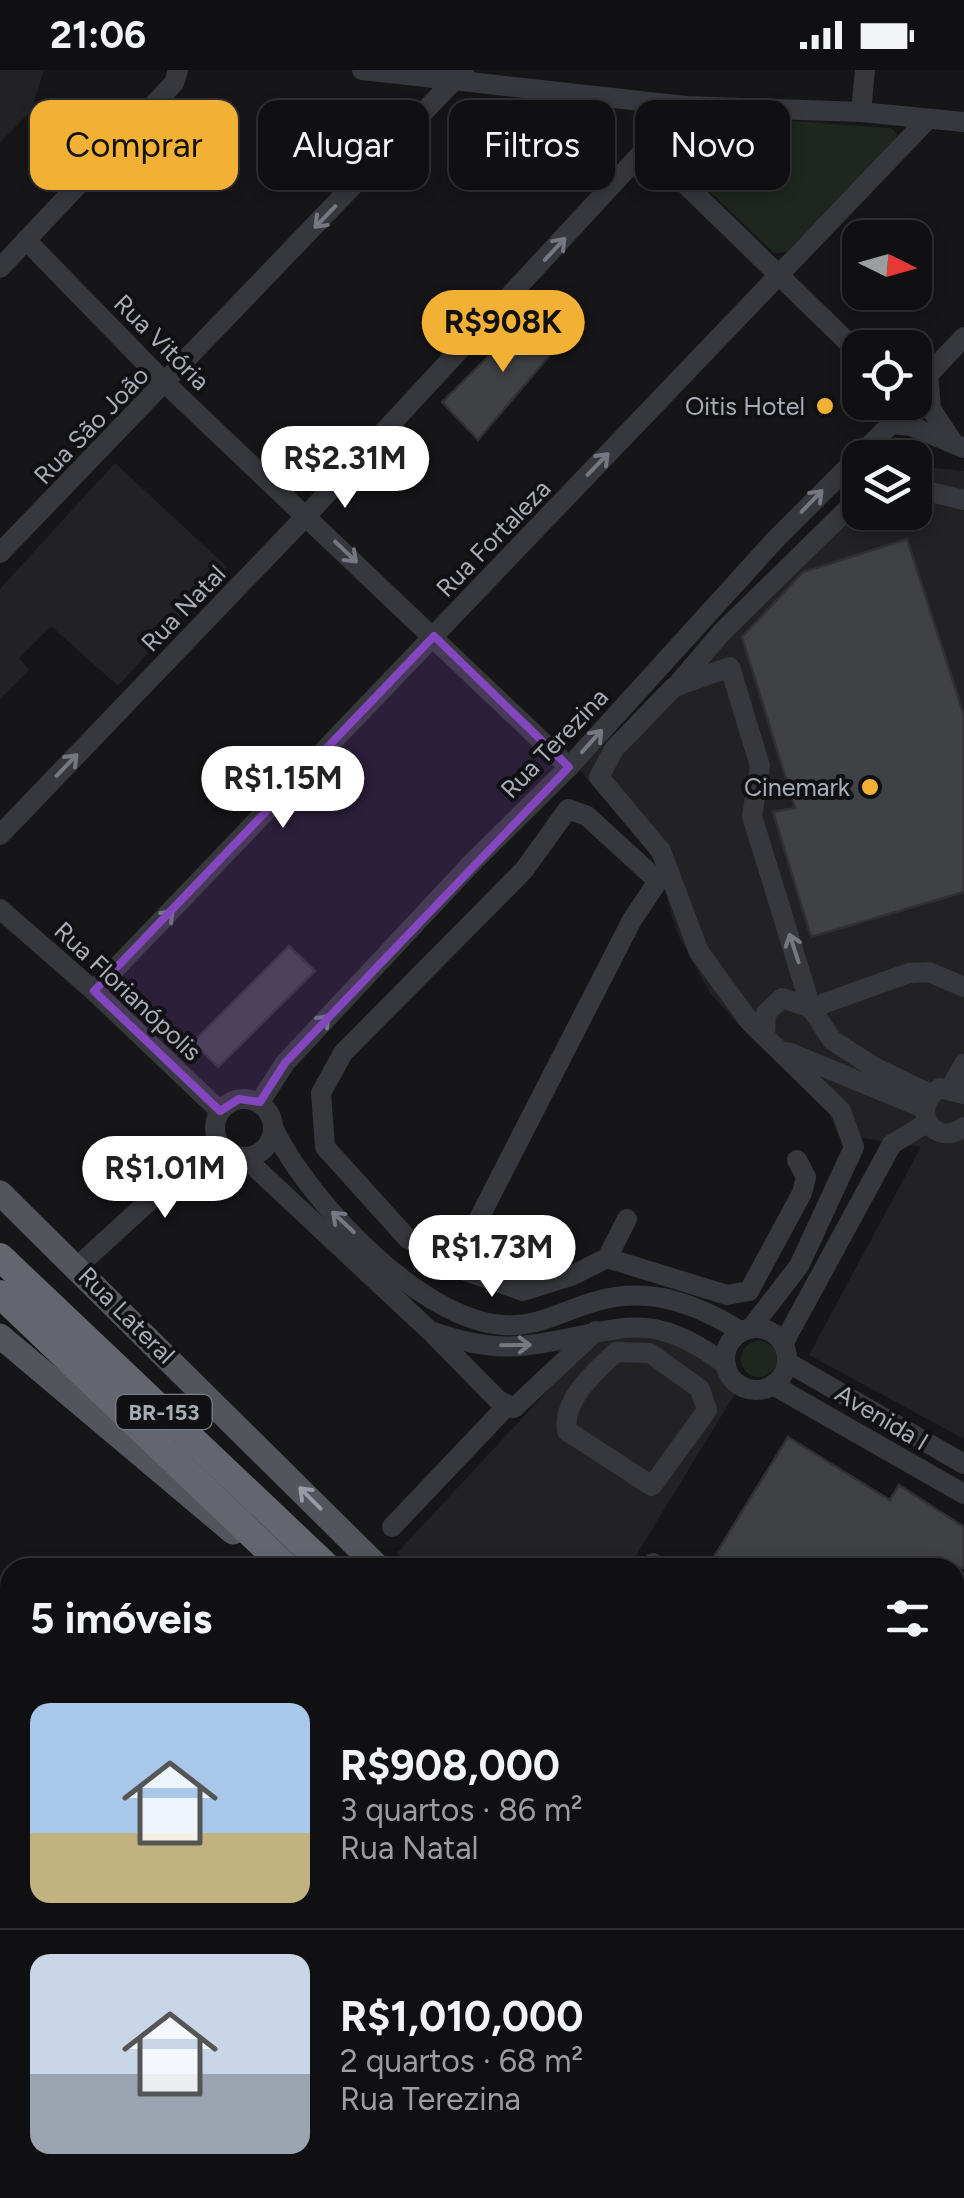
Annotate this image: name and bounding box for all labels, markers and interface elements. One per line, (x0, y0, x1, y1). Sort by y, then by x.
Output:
text: 21:06 (50, 12, 146, 58)
chip: Comprar (30, 100, 238, 190)
chip: Alugar (258, 100, 429, 190)
chip: Filtros (449, 100, 615, 190)
chip: Novo (635, 100, 790, 190)
one-way arrow (313, 204, 337, 229)
north arrow (842, 220, 932, 310)
map controls (842, 220, 932, 530)
one-way arrow (544, 237, 567, 262)
street label: Rua Vitória (108, 288, 216, 396)
pin: R$908K (422, 290, 584, 375)
text: R$908K (444, 303, 562, 341)
button: locate (842, 330, 932, 420)
street label: Rua São João (27, 360, 155, 490)
place label: Oitis Hotel (685, 391, 805, 421)
marker: Oitis Hotel (814, 395, 836, 417)
pin: R$2.31M (253, 426, 437, 511)
text: R$2.31M (283, 439, 407, 477)
button: layers (842, 440, 932, 530)
one-way arrow (585, 452, 609, 477)
street label: Rua Fortaleza (430, 473, 556, 603)
one-way arrow (800, 490, 824, 514)
one-way arrow (334, 540, 358, 564)
street label: Rua Natal (135, 559, 231, 657)
street label: Rua Terezina (494, 682, 614, 804)
one-way arrow (581, 729, 604, 754)
pin: R$1.15M (191, 746, 375, 831)
one-way arrow (55, 753, 79, 777)
text: R$1.15M (223, 759, 343, 797)
place label: Cinemark (744, 772, 851, 802)
marker: Cinemark (859, 776, 881, 798)
one-way arrow (151, 910, 175, 934)
street label: Rua Florianópolis (48, 915, 208, 1067)
one-way arrow (783, 933, 801, 964)
one-way arrow (307, 1014, 330, 1039)
pin: R$1.01M (73, 1136, 257, 1221)
text: R$1.01M (104, 1149, 226, 1187)
one-way arrow (331, 1210, 355, 1234)
pin: R$1.73M (400, 1215, 584, 1300)
text: R$1.73M (431, 1228, 553, 1266)
street label: Rua Lateral (73, 1261, 181, 1369)
one-way arrow (498, 1336, 531, 1354)
street label: Avenida I (830, 1378, 934, 1456)
road number: BR-153 (116, 1395, 212, 1429)
one-way arrow (298, 1487, 322, 1511)
icon: filters (880, 1591, 935, 1646)
text: 5 imóveis (30, 1593, 212, 1644)
text: R$908,000 (340, 1740, 560, 1791)
icon: home (110, 1743, 230, 1863)
text: 3 quartos · 86 m² (340, 1791, 583, 1829)
text: Rua Natal (340, 1829, 479, 1867)
text: R$1,010,000 (340, 1991, 583, 2042)
icon: home (110, 1994, 230, 2114)
text: 2 quartos · 68 m² (340, 2042, 583, 2080)
text: Rua Terezina (340, 2080, 521, 2118)

